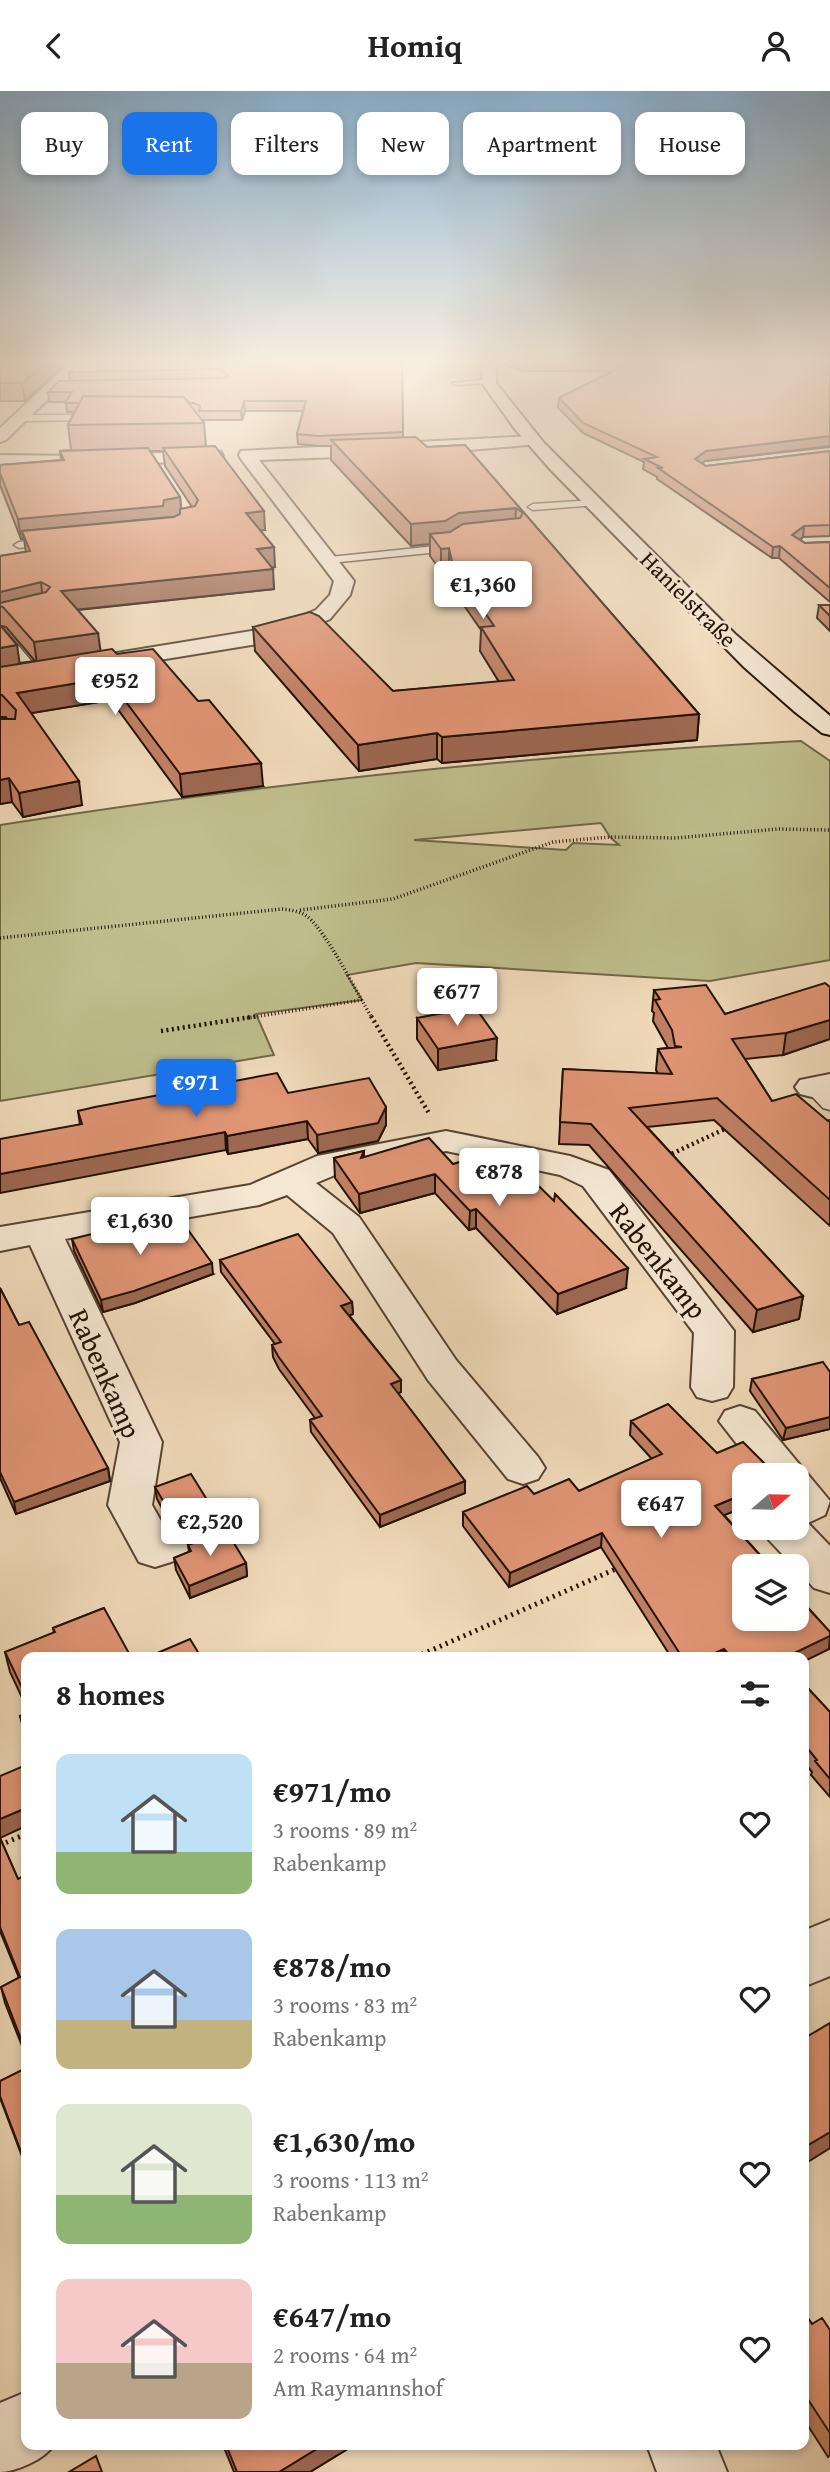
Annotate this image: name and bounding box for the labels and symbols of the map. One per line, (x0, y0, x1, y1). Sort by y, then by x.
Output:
street label: Hanielstraße (633, 543, 745, 655)
pin: €1,360 (426, 561, 540, 621)
pin: €952 (74, 657, 156, 717)
pin: €677 (416, 969, 498, 1028)
pin: €971 (155, 1059, 237, 1119)
pin: €878 (458, 1149, 540, 1208)
street label: Rabenkamp (600, 1193, 718, 1327)
pin: €1,630 (83, 1197, 197, 1257)
street label: Rabenkamp (59, 1302, 153, 1444)
north arrow (732, 1463, 808, 1540)
pin: €647 (620, 1481, 702, 1540)
pin: €2,520 (153, 1499, 267, 1558)

